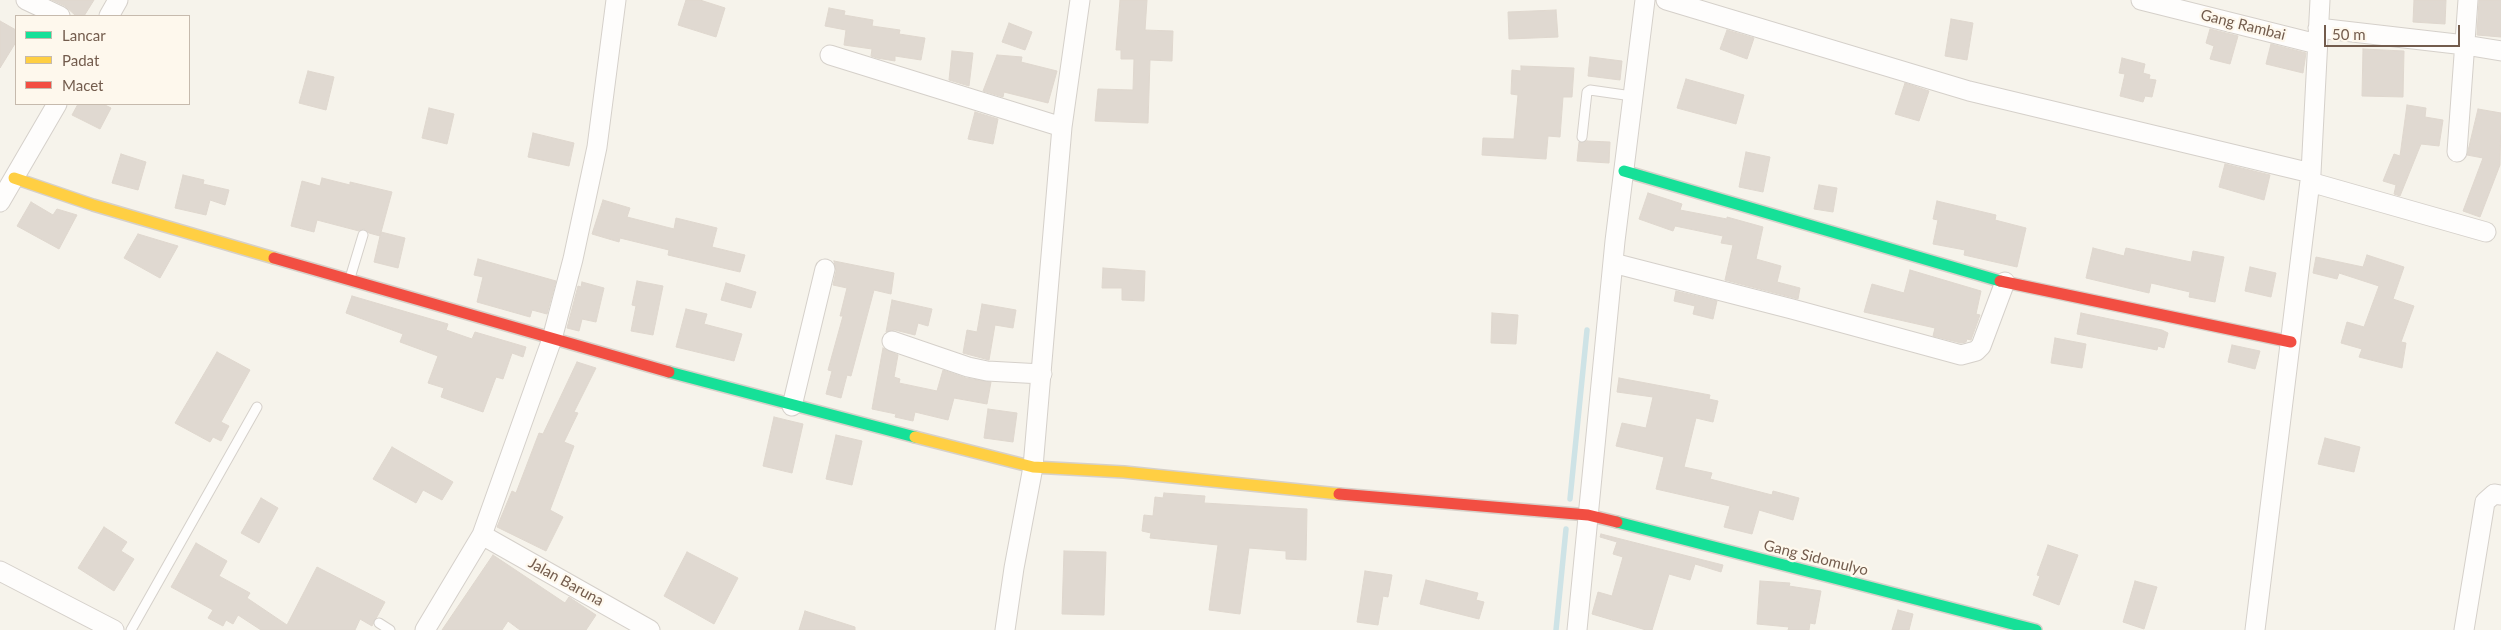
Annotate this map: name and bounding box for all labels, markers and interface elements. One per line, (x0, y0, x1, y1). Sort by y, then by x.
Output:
street label: Gang Rambai (2199, 6, 2287, 44)
legend (15, 15, 190, 105)
scale bar (2326, 15, 2462, 47)
text: 50 m (2332, 25, 2366, 43)
text: Lancar (62, 26, 106, 44)
text: Padat (62, 51, 99, 69)
text: Macet (62, 76, 103, 94)
street label: Gang Sidomulyo (1762, 536, 1870, 580)
street label: Jalan Baruna (525, 554, 607, 610)

